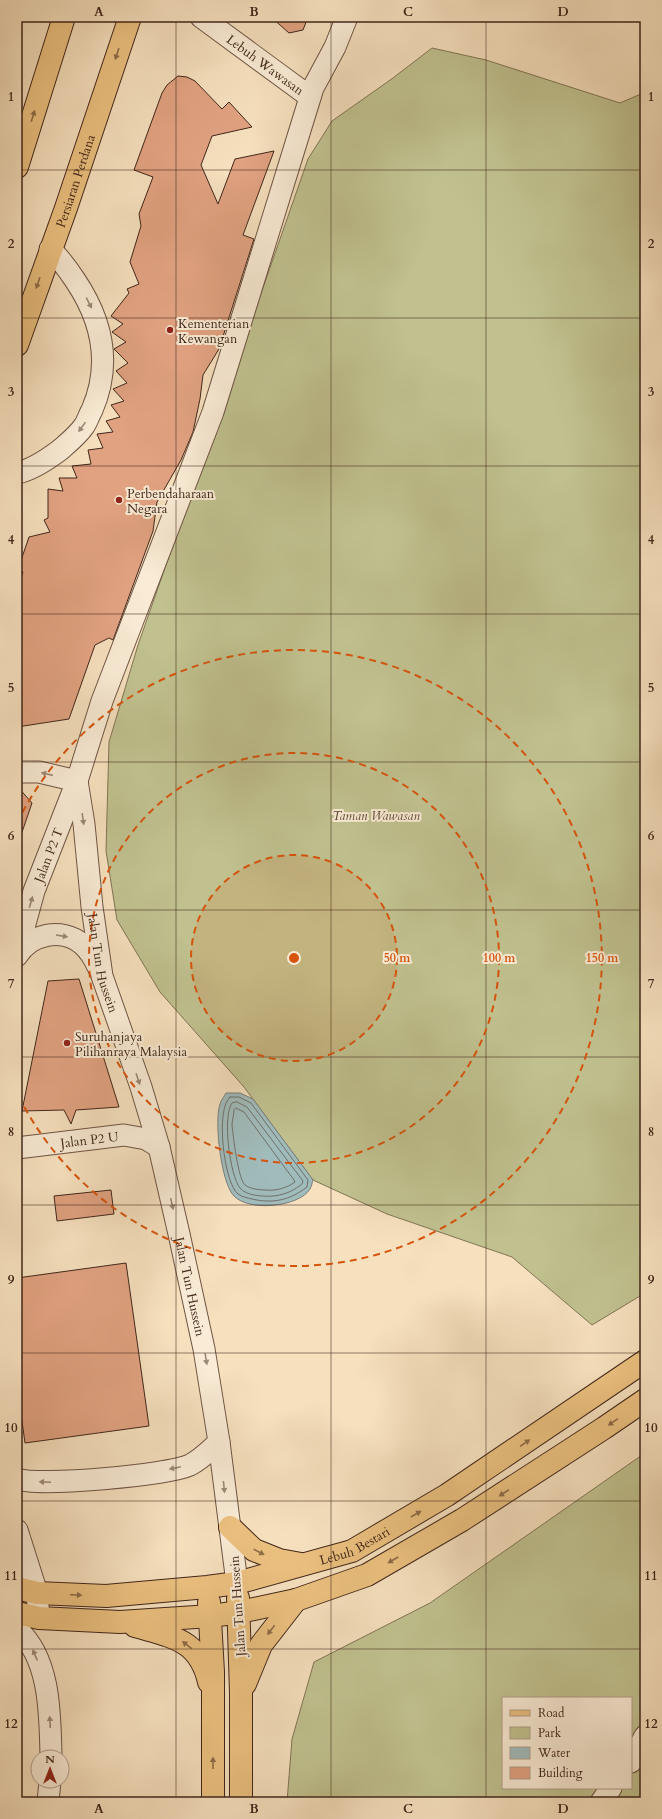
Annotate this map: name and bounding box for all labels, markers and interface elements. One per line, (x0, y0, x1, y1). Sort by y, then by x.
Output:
text: A (94, 3, 104, 21)
text: B (249, 3, 259, 21)
text: C (403, 3, 413, 21)
text: D (557, 3, 569, 21)
street label: Lebuh Wawasan (223, 31, 308, 100)
one-way arrow (114, 48, 120, 60)
text: 1 (8, 88, 14, 106)
text: 1 (648, 88, 654, 106)
one-way arrow (30, 110, 36, 122)
street label: Persiaran Perdana (52, 132, 100, 230)
text: 2 (8, 235, 15, 253)
text: 2 (648, 235, 655, 253)
one-way arrow (35, 277, 41, 289)
one-way arrow (86, 297, 92, 309)
place label: Kementerian Kewangan (178, 315, 250, 348)
marker: Kementerian Kewangan (165, 325, 175, 335)
text: 3 (8, 383, 15, 401)
text: 3 (648, 383, 655, 401)
one-way arrow (78, 421, 87, 432)
place label: Perbendaharaan Negara (127, 485, 215, 518)
marker: Perbendaharaan Negara (114, 495, 124, 505)
text: 4 (8, 531, 15, 549)
text: 4 (648, 531, 655, 549)
text: 5 (8, 679, 14, 697)
text: 5 (648, 679, 654, 697)
one-way arrow (41, 770, 54, 776)
park label: Taman Wawasan (332, 807, 420, 825)
one-way arrow (80, 813, 86, 825)
street label: Jalan P2 T (29, 825, 68, 887)
text: 6 (8, 827, 15, 845)
text: 6 (648, 827, 655, 845)
one-way arrow (28, 896, 34, 908)
street label: Jalan Tun Hussein (83, 910, 122, 1016)
one-way arrow (56, 933, 68, 939)
text: 50 m (384, 950, 411, 966)
text: 100 m (483, 950, 516, 966)
text: 150 m (586, 950, 619, 966)
centre of rings (287, 951, 301, 965)
text: 7 (8, 975, 15, 993)
text: 7 (648, 975, 655, 993)
place label: Suruhanjaya Pilihanraya Malaysia (75, 1028, 187, 1061)
marker: Suruhanjaya Pilihanraya Malaysia (62, 1038, 72, 1048)
one-way arrow (135, 1073, 141, 1085)
text: 8 (8, 1123, 14, 1141)
text: 8 (648, 1123, 654, 1141)
street label: Jalan P2 U (58, 1128, 120, 1153)
one-way arrow (170, 1198, 176, 1210)
street label: Jalan Tun Hussein (169, 1233, 209, 1339)
text: 9 (8, 1271, 15, 1289)
text: 9 (648, 1271, 655, 1289)
one-way arrow (203, 1352, 209, 1365)
one-way arrow (608, 1418, 618, 1426)
text: 10 (4, 1419, 18, 1437)
text: 10 (644, 1419, 658, 1437)
one-way arrow (520, 1439, 530, 1447)
one-way arrow (168, 1466, 181, 1472)
one-way arrow (39, 1479, 52, 1485)
one-way arrow (221, 1481, 227, 1493)
one-way arrow (499, 1489, 509, 1497)
one-way arrow (410, 1510, 422, 1517)
street label: Lebuh Bestari (317, 1523, 394, 1570)
one-way arrow (253, 1549, 265, 1555)
street label: Jalan Tun Hussein (225, 1554, 251, 1659)
one-way arrow (387, 1557, 399, 1564)
text: 11 (4, 1567, 18, 1585)
text: 11 (644, 1567, 658, 1585)
one-way arrow (70, 1591, 82, 1598)
one-way arrow (267, 1625, 275, 1636)
one-way arrow (182, 1641, 193, 1649)
one-way arrow (32, 1649, 38, 1661)
legend (502, 1697, 632, 1789)
text: Road (538, 1705, 565, 1721)
text: 12 (4, 1715, 18, 1733)
text: 12 (644, 1715, 658, 1733)
one-way arrow (46, 1716, 53, 1728)
text: Park (538, 1725, 562, 1741)
text: Water (537, 1745, 571, 1761)
north arrow (30, 1749, 70, 1789)
text: N (45, 1752, 55, 1767)
one-way arrow (210, 1756, 216, 1769)
text: Building (538, 1765, 583, 1781)
text: A (94, 1800, 104, 1818)
text: B (249, 1800, 259, 1818)
text: C (403, 1800, 413, 1818)
text: D (557, 1800, 569, 1818)

